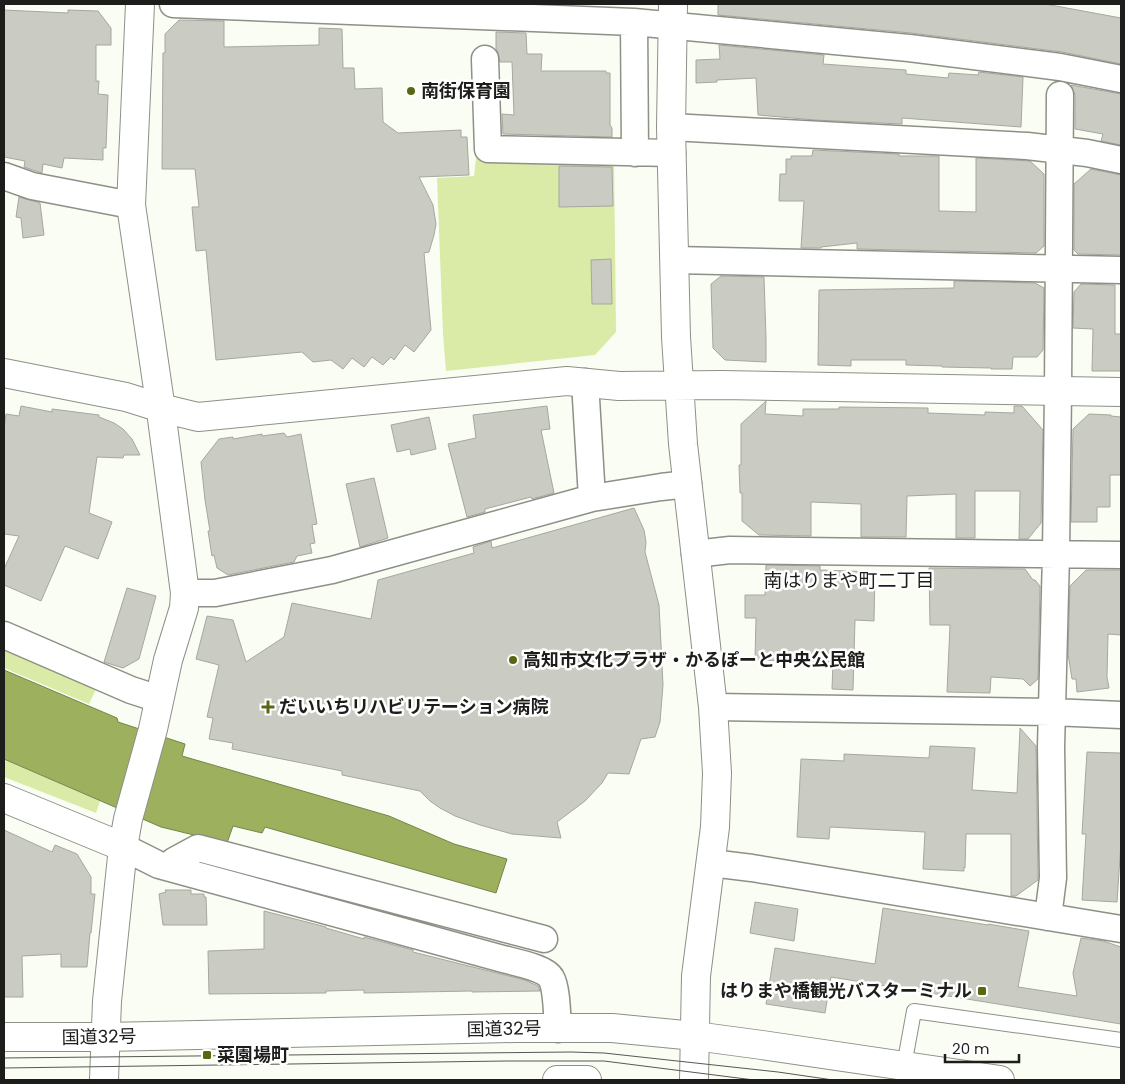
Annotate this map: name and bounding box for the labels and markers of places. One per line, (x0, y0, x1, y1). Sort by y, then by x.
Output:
place label: 南街保育園 (421, 78, 511, 103)
marker: 南街保育園 (405, 85, 417, 97)
place label: 高知市文化プラザ・かるぽーと中央公民館 (523, 647, 865, 672)
marker: 高知市文化プラザ・かるぽーと中央公民館 (507, 654, 519, 666)
place label: だいいちリハビリテーション病院 (279, 694, 549, 719)
marker: だいいちリハビリテーション病院 (261, 700, 275, 714)
place label: はりまや橋観光バスターミナル (720, 978, 972, 1003)
marker: はりまや橋観光バスターミナル (976, 985, 988, 997)
place label: 菜園場町 (217, 1042, 289, 1067)
marker: 菜園場町 (201, 1049, 213, 1061)

